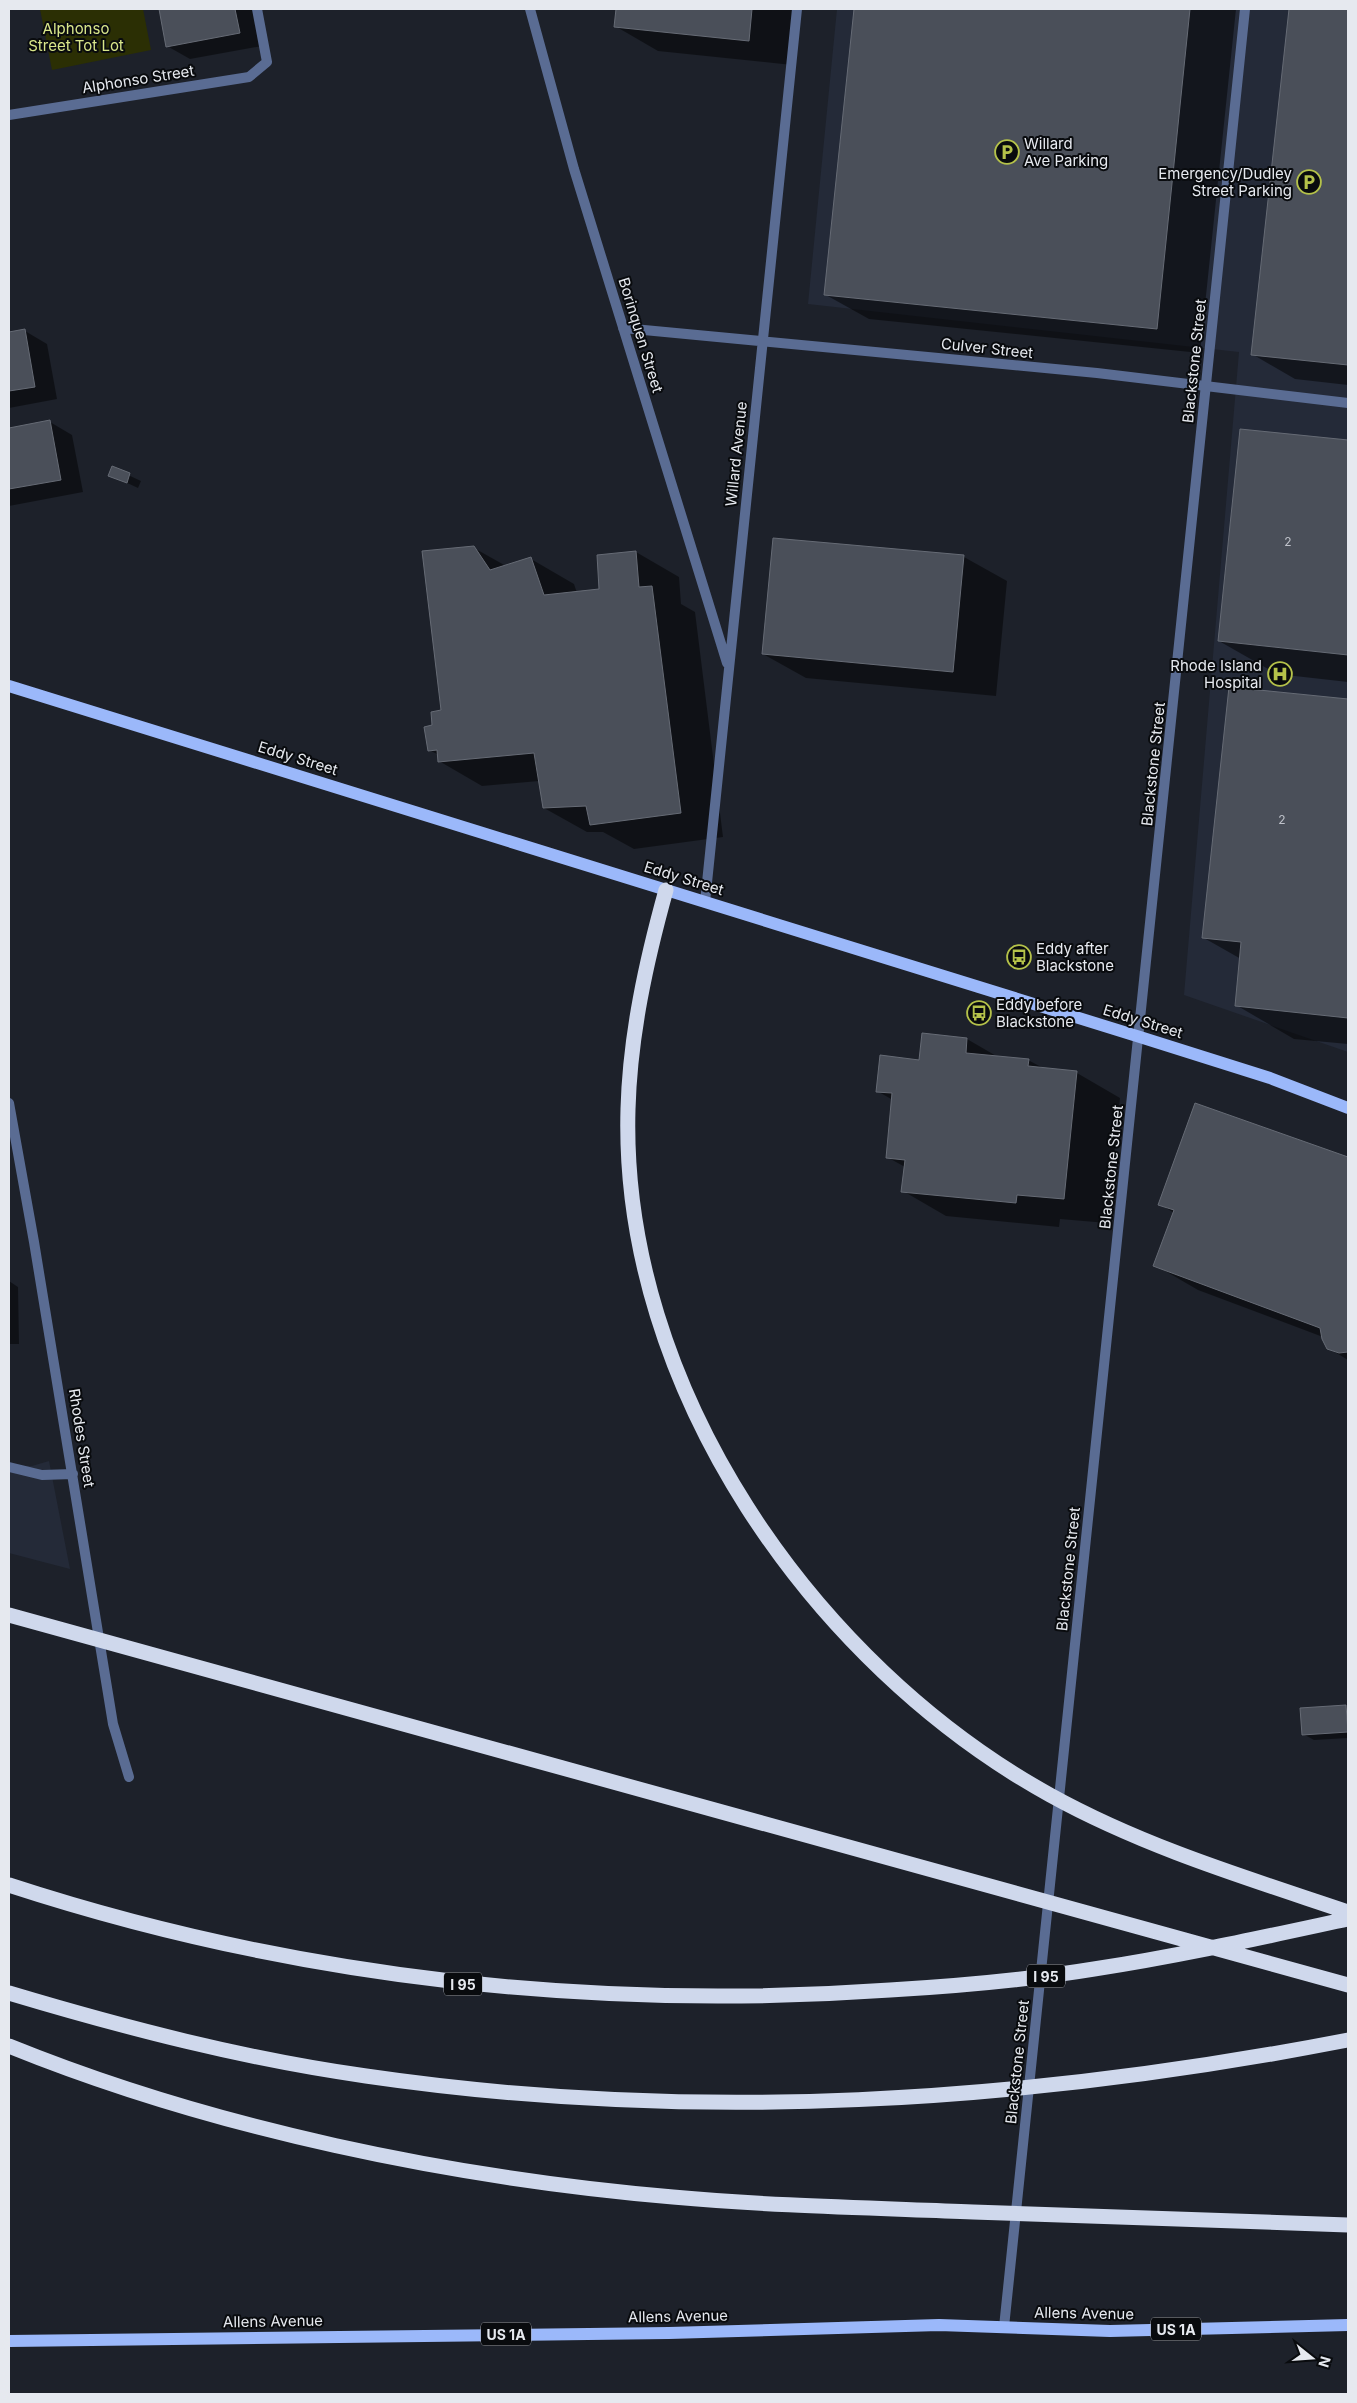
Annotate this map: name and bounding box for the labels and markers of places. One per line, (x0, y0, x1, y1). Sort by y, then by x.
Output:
place label: Willard Ave Parking (1024, 134, 1108, 170)
parking icon: Willard Ave Parking (994, 139, 1020, 165)
place label: Emergency/Dudley Street Parking (1158, 164, 1293, 200)
parking icon: Emergency/Dudley Street Parking (1296, 169, 1322, 195)
place label: Rhode Island Hospital (1170, 656, 1262, 692)
hospital icon: Rhode Island Hospital (1267, 661, 1293, 687)
place label: Eddy after Blackstone (1036, 939, 1114, 975)
bus stop icon: Eddy after Blackstone (1006, 944, 1032, 970)
place label: Eddy before Blackstone (996, 995, 1082, 1031)
bus stop icon: Eddy before Blackstone (966, 1000, 992, 1026)

